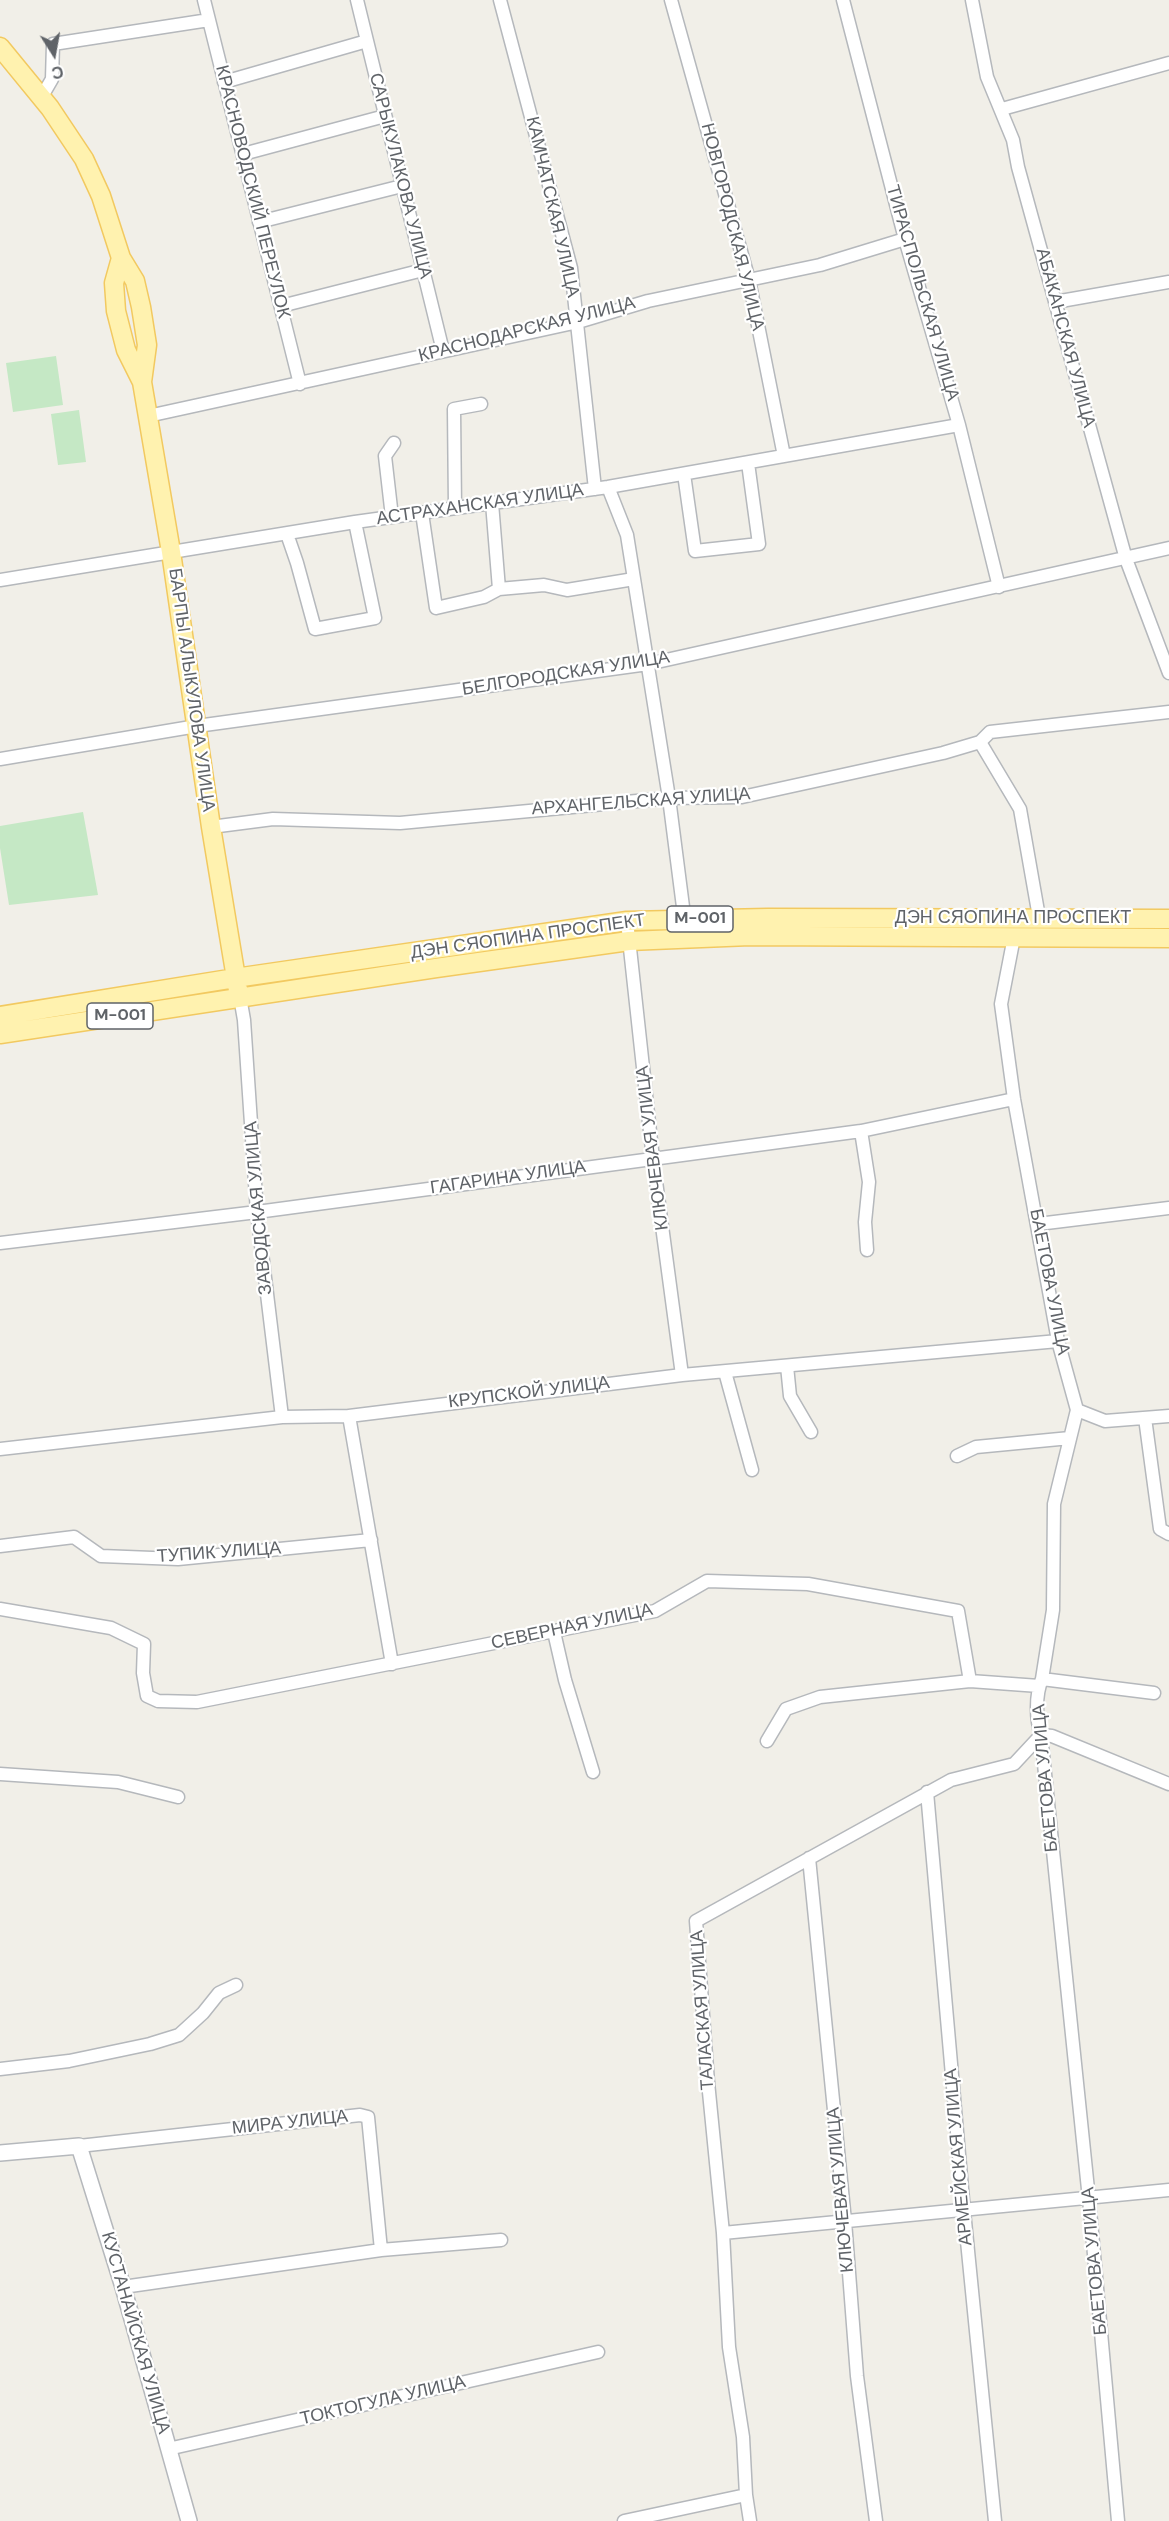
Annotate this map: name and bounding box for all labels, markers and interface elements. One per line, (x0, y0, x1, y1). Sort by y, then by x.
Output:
north arrow (24, 24, 84, 84)
text: С (50, 61, 65, 84)
street label: КРАСНОВОДСКИЙ ПЕРЕУЛОК (210, 63, 294, 321)
street label: САРЫКУЛАКОВА УЛИЦА (364, 71, 436, 281)
street label: КАМЧАТСКАЯ УЛИЦА (521, 114, 583, 300)
street label: НОВГОРОДСКАЯ УЛИЦА (696, 121, 768, 333)
street label: ТИРАСПОЛЬСКАЯ УЛИЦА (881, 183, 963, 403)
street label: АБАКАНСКАЯ УЛИЦА (1031, 246, 1099, 430)
street label: КРАСНОДАРСКАЯ УЛИЦА (416, 293, 638, 367)
street label: АСТРАХАНСКАЯ УЛИЦА (375, 480, 585, 530)
street label: БАРПЫ АЛЫКУЛОВА УЛИЦА (163, 567, 219, 813)
street label: БЕЛГОРОДСКАЯ УЛИЦА (461, 647, 671, 701)
street label: АРХАНГЕЛЬСКАЯ УЛИЦА (531, 784, 751, 820)
road number: M-001 (667, 906, 733, 932)
street label: ДЭН СЯОПИНА ПРОСПЕКТ (895, 907, 1131, 929)
street label: ДЭН СЯОПИНА ПРОСПЕКТ (409, 910, 647, 964)
road number: M-001 (87, 1003, 153, 1029)
street label: КЛЮЧЕВАЯ УЛИЦА (632, 1064, 674, 1232)
street label: ЗАВОДСКАЯ УЛИЦА (241, 1120, 277, 1296)
street label: ГАГАРИНА УЛИЦА (429, 1156, 587, 1200)
street label: БАЕТОВА УЛИЦА (1024, 1207, 1074, 1357)
street label: КРУПСКОЙ УЛИЦА (447, 1372, 611, 1414)
street label: ТУПИК УЛИЦА (156, 1538, 282, 1568)
street label: СЕВЕРНАЯ УЛИЦА (489, 1599, 655, 1655)
street label: БАЕТОВА УЛИЦА (1029, 1703, 1063, 1853)
street label: ТАЛАСКАЯ УЛИЦА (687, 1929, 719, 2091)
street label: АРМЕЙСКАЯ УЛИЦА (940, 2067, 978, 2247)
street label: МИРА УЛИЦА (231, 2106, 349, 2140)
street label: КЛЮЧЕВАЯ УЛИЦА (823, 2106, 859, 2274)
street label: БАЕТОВА УЛИЦА (1078, 2186, 1112, 2336)
street label: КУСТАНАЙСКАЯ УЛИЦА (96, 2230, 174, 2436)
street label: ТОКТОГУЛА УЛИЦА (298, 2371, 468, 2431)

